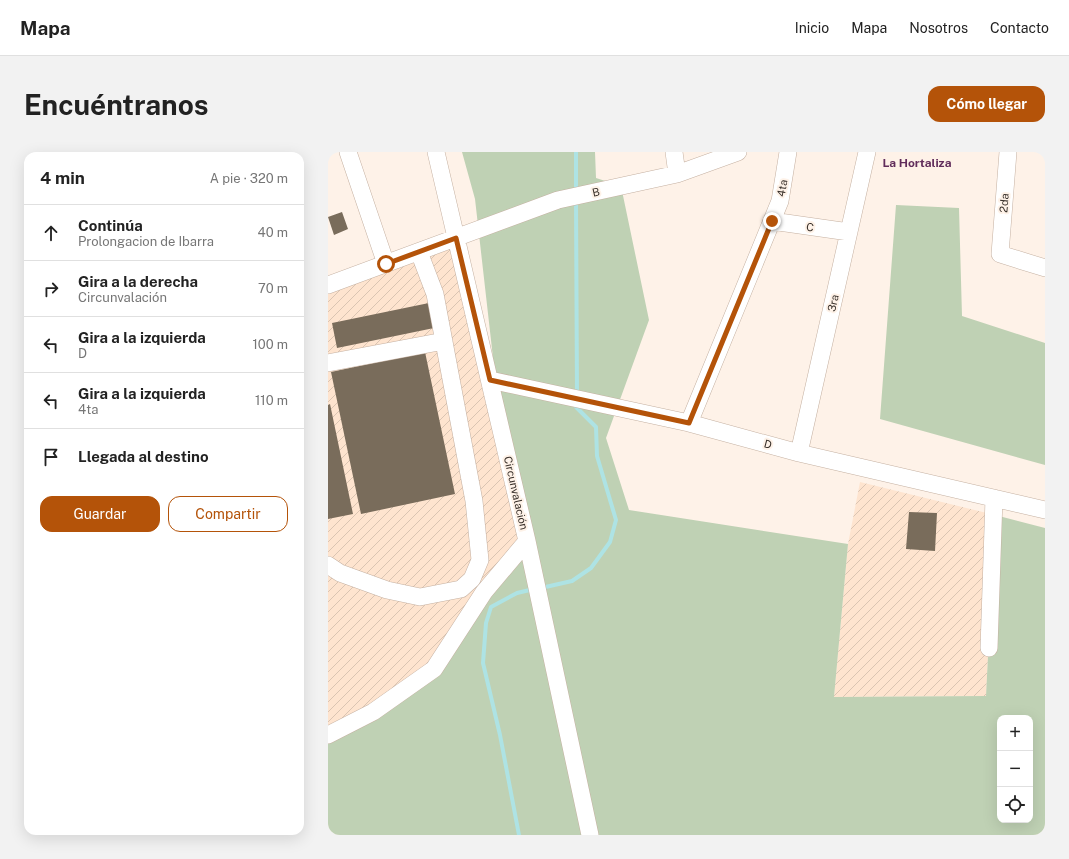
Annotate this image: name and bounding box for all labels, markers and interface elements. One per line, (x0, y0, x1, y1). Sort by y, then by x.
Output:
text: Mapa (20, 17, 70, 39)
text: Inicio (795, 20, 829, 36)
text: Mapa (851, 20, 887, 36)
text: Nosotros (909, 20, 968, 36)
text: Contacto (990, 20, 1049, 36)
button: Cómo llegar (928, 86, 1045, 122)
text: Encuéntranos (24, 88, 209, 121)
district label: La Hortaliza (883, 156, 952, 170)
text: 4 min (40, 168, 85, 188)
text: A pie · 320 m (210, 171, 288, 186)
street label: 4ta (775, 178, 789, 198)
street label: B (591, 185, 601, 199)
street label: 2da (997, 193, 1011, 213)
route end (763, 212, 781, 230)
text: Continúa (78, 217, 143, 234)
street label: C (805, 221, 815, 233)
icon: ahead (40, 222, 62, 244)
text: 40 m (257, 225, 288, 240)
text: Prolongacion de Ibarra (78, 234, 214, 249)
route start (377, 255, 395, 273)
text: Gira a la derecha (78, 273, 198, 290)
icon: right (40, 278, 62, 300)
text: 70 m (258, 281, 288, 296)
text: Circunvalación (78, 290, 167, 305)
street label: 3ra (825, 293, 841, 313)
text: Gira a la izquierda (78, 329, 206, 346)
icon: left (40, 334, 62, 356)
text: 100 m (252, 337, 288, 352)
text: D (78, 346, 87, 361)
text: Gira a la izquierda (78, 385, 206, 402)
icon: left (40, 390, 62, 412)
text: 110 m (255, 393, 288, 408)
text: 4ta (78, 402, 98, 417)
street label: D (763, 437, 774, 451)
icon: arrive (40, 446, 62, 468)
text: Llegada al destino (78, 448, 209, 465)
street label: Circunvalación (502, 455, 530, 531)
button: Guardar (40, 496, 160, 532)
button: Compartir (168, 496, 288, 532)
map controls (997, 715, 1033, 823)
button: + (997, 715, 1033, 751)
button: − (997, 751, 1033, 787)
button: locate (997, 787, 1033, 823)

